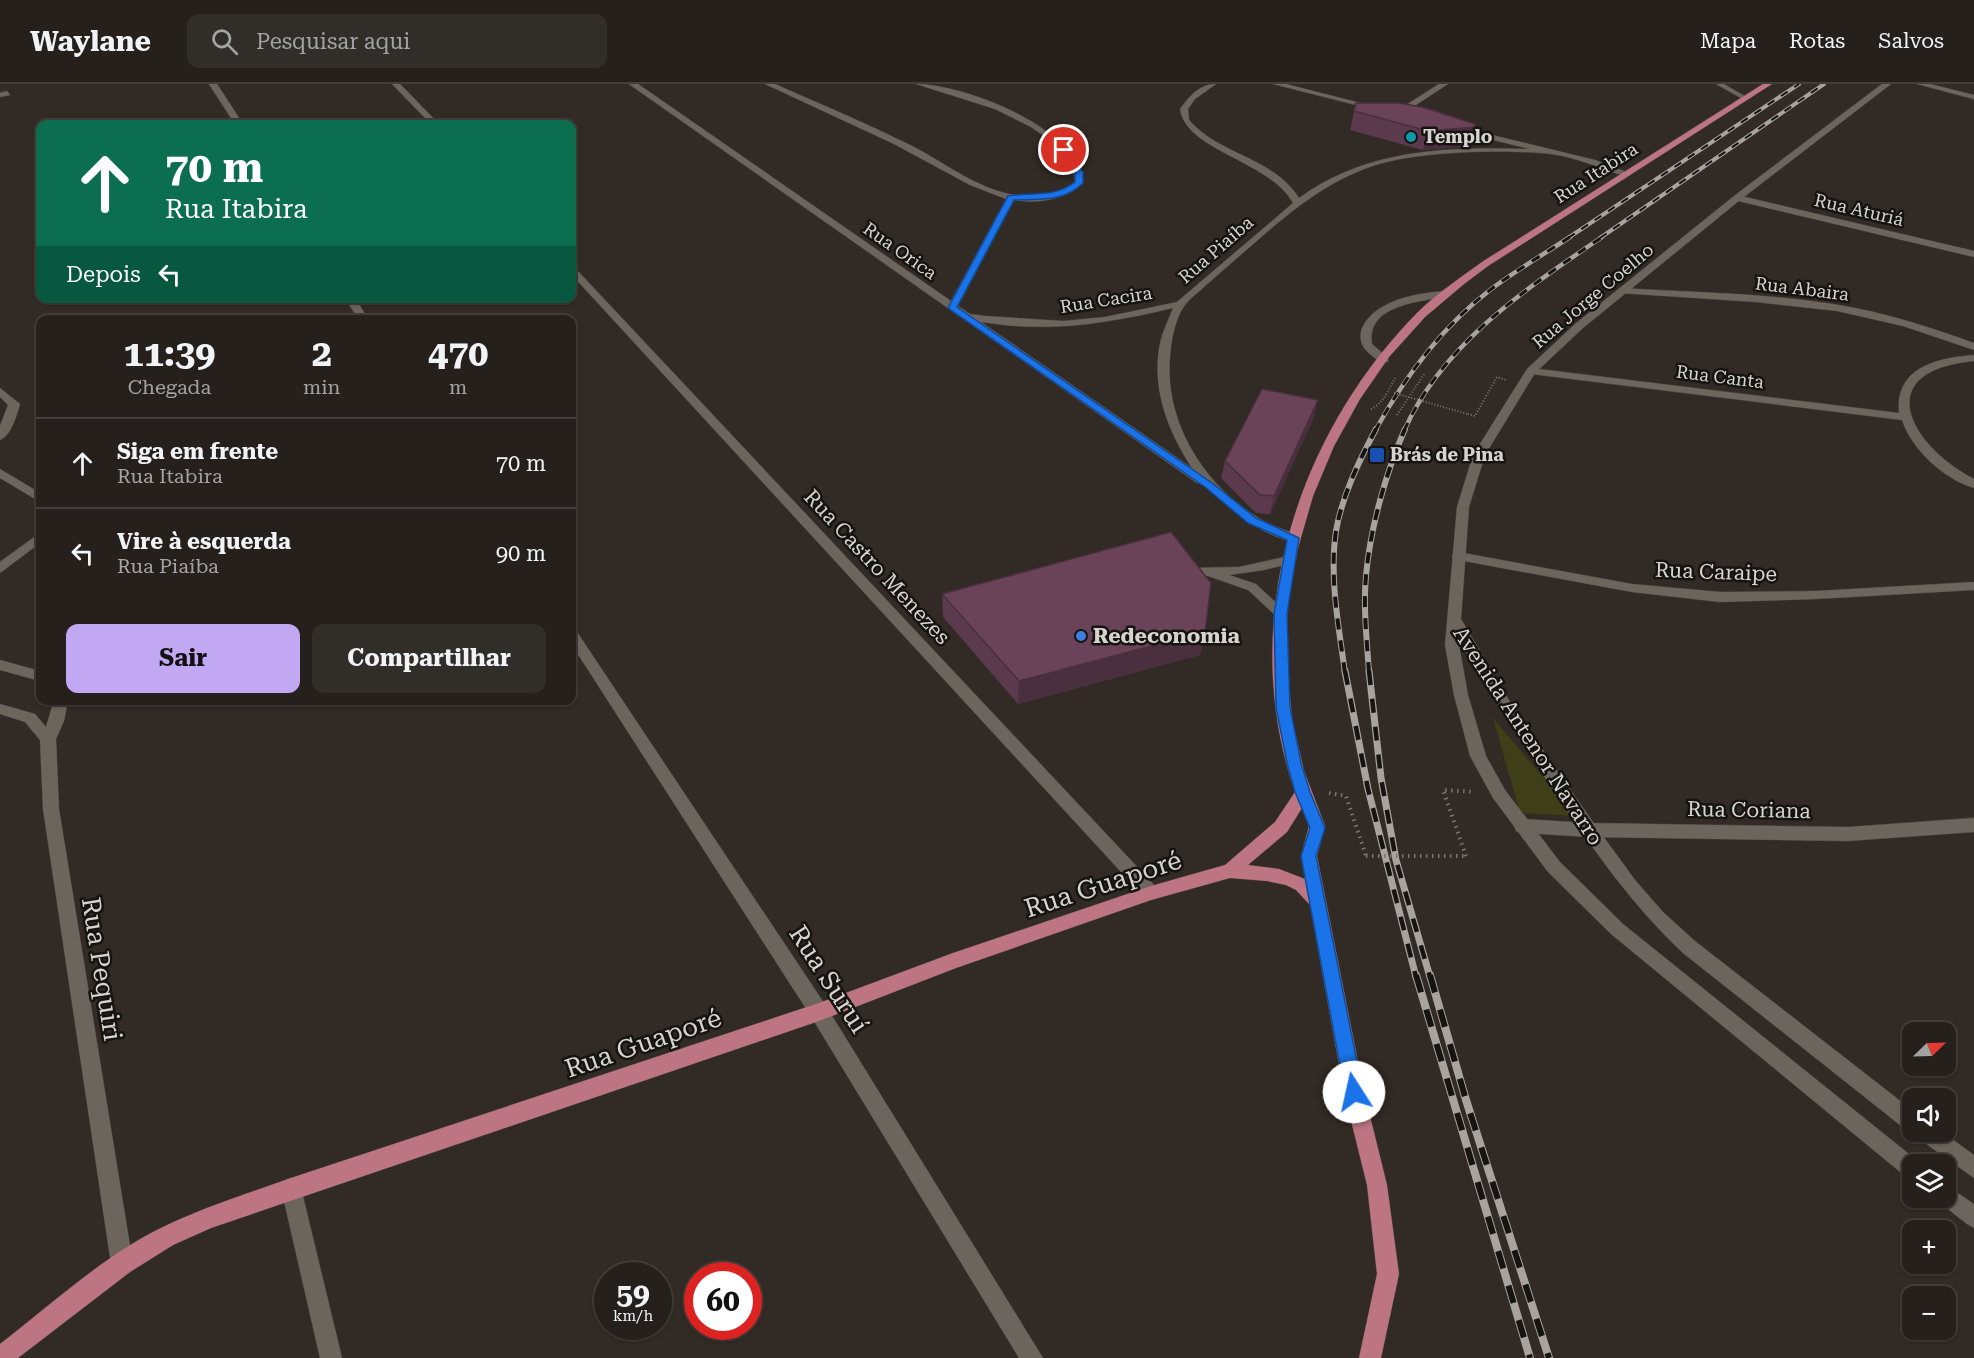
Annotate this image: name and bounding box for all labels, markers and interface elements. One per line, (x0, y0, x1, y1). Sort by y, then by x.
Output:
search box (187, 14, 607, 68)
text: Waylane (30, 25, 151, 58)
icon: search (208, 25, 241, 58)
text: Pesquisar aqui (256, 29, 410, 54)
text: Mapa (1700, 29, 1756, 53)
text: Rotas (1789, 29, 1845, 53)
text: Salvos (1878, 29, 1944, 53)
pin (1038, 124, 1089, 175)
place label: Templo (1423, 126, 1493, 147)
marker: Templo (1404, 130, 1418, 144)
icon: arrive (1047, 133, 1080, 166)
street label: Rua Itabira (1550, 138, 1642, 207)
text: 70 m (165, 143, 263, 192)
icon: ahead (66, 144, 144, 222)
street label: Rua Aturiá (1812, 189, 1906, 230)
text: Rua Itabira (165, 193, 308, 225)
street label: Rua Piaíba (1174, 211, 1257, 288)
street label: Rua Orica (859, 218, 941, 284)
street label: Rua Jorge Coelho (1528, 239, 1658, 353)
icon: left (153, 258, 186, 291)
text: Depois (66, 262, 141, 287)
street label: Rua Abaira (1754, 272, 1850, 305)
street label: Rua Cacira (1058, 282, 1154, 317)
text: 11:39 (124, 333, 215, 375)
text: 2 (312, 333, 332, 375)
text: 470 (428, 333, 488, 375)
street label: Rua Canta (1675, 361, 1765, 392)
text: Chegada (128, 375, 211, 399)
text: min (303, 375, 340, 399)
text: m (449, 375, 467, 399)
text: Siga em frente (117, 439, 278, 464)
place label: Brás de Pina (1390, 444, 1504, 465)
marker: Brás de Pina (1368, 446, 1386, 464)
icon: ahead (66, 447, 99, 480)
text: 70 m (496, 451, 546, 476)
text: Rua Itabira (117, 464, 223, 488)
street label: Rua Castro Menezes (799, 485, 955, 649)
text: Vire à esquerda (117, 529, 291, 554)
icon: left (66, 537, 99, 570)
text: 90 m (496, 541, 546, 566)
text: Rua Piaíba (117, 554, 219, 578)
street label: Rua Caraipe (1655, 558, 1777, 586)
street label: Avenida Antenor Navarro (1448, 622, 1608, 850)
button: Sair (66, 624, 300, 693)
button: Compartilhar (312, 624, 546, 693)
place label: Redeconomia (1093, 624, 1240, 648)
marker: Redeconomia (1074, 629, 1088, 643)
street label: Rua Coriana (1687, 797, 1812, 823)
street label: Rua Guaporé (1021, 845, 1185, 923)
street label: Rua Pequiri (76, 895, 128, 1043)
street label: Rua Suruí (783, 920, 875, 1038)
street label: Rua Guaporé (561, 1002, 725, 1084)
north arrow (1902, 1022, 1956, 1076)
map controls (1902, 1022, 1956, 1340)
position arrow (1322, 1060, 1386, 1124)
button: sound (1902, 1088, 1956, 1142)
button: layers (1902, 1154, 1956, 1208)
button: + (1902, 1220, 1956, 1274)
speed limit sign: 60 (684, 1262, 762, 1340)
text: 59 (616, 1276, 650, 1311)
button: − (1902, 1286, 1956, 1340)
text: km/h (613, 1307, 653, 1325)

